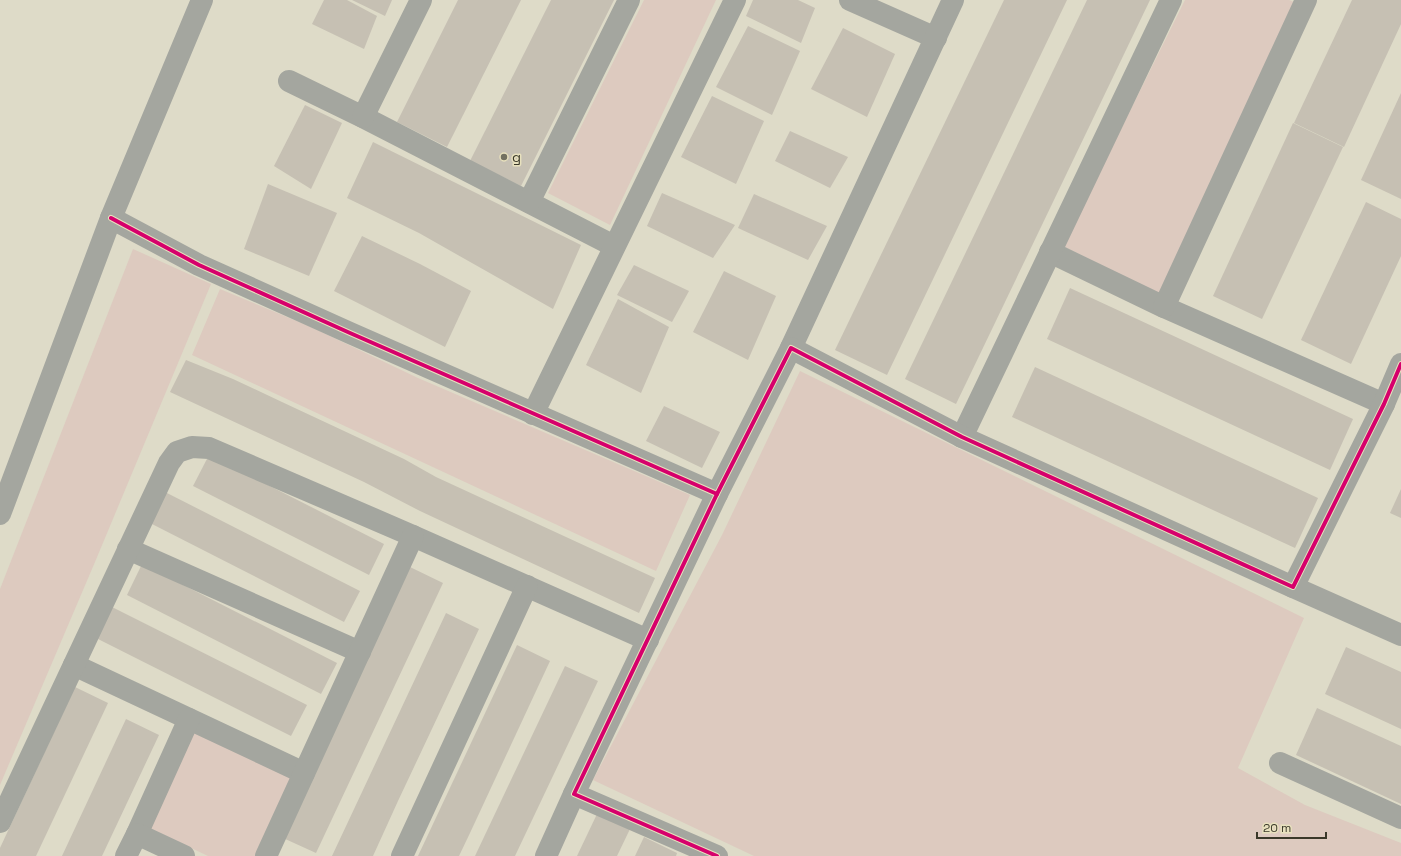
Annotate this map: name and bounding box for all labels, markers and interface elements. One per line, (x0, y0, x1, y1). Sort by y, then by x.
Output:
place label: g (512, 148, 521, 166)
marker: g (499, 152, 509, 162)
scale bar (1257, 814, 1326, 840)
text: 20 m (1263, 820, 1291, 836)

